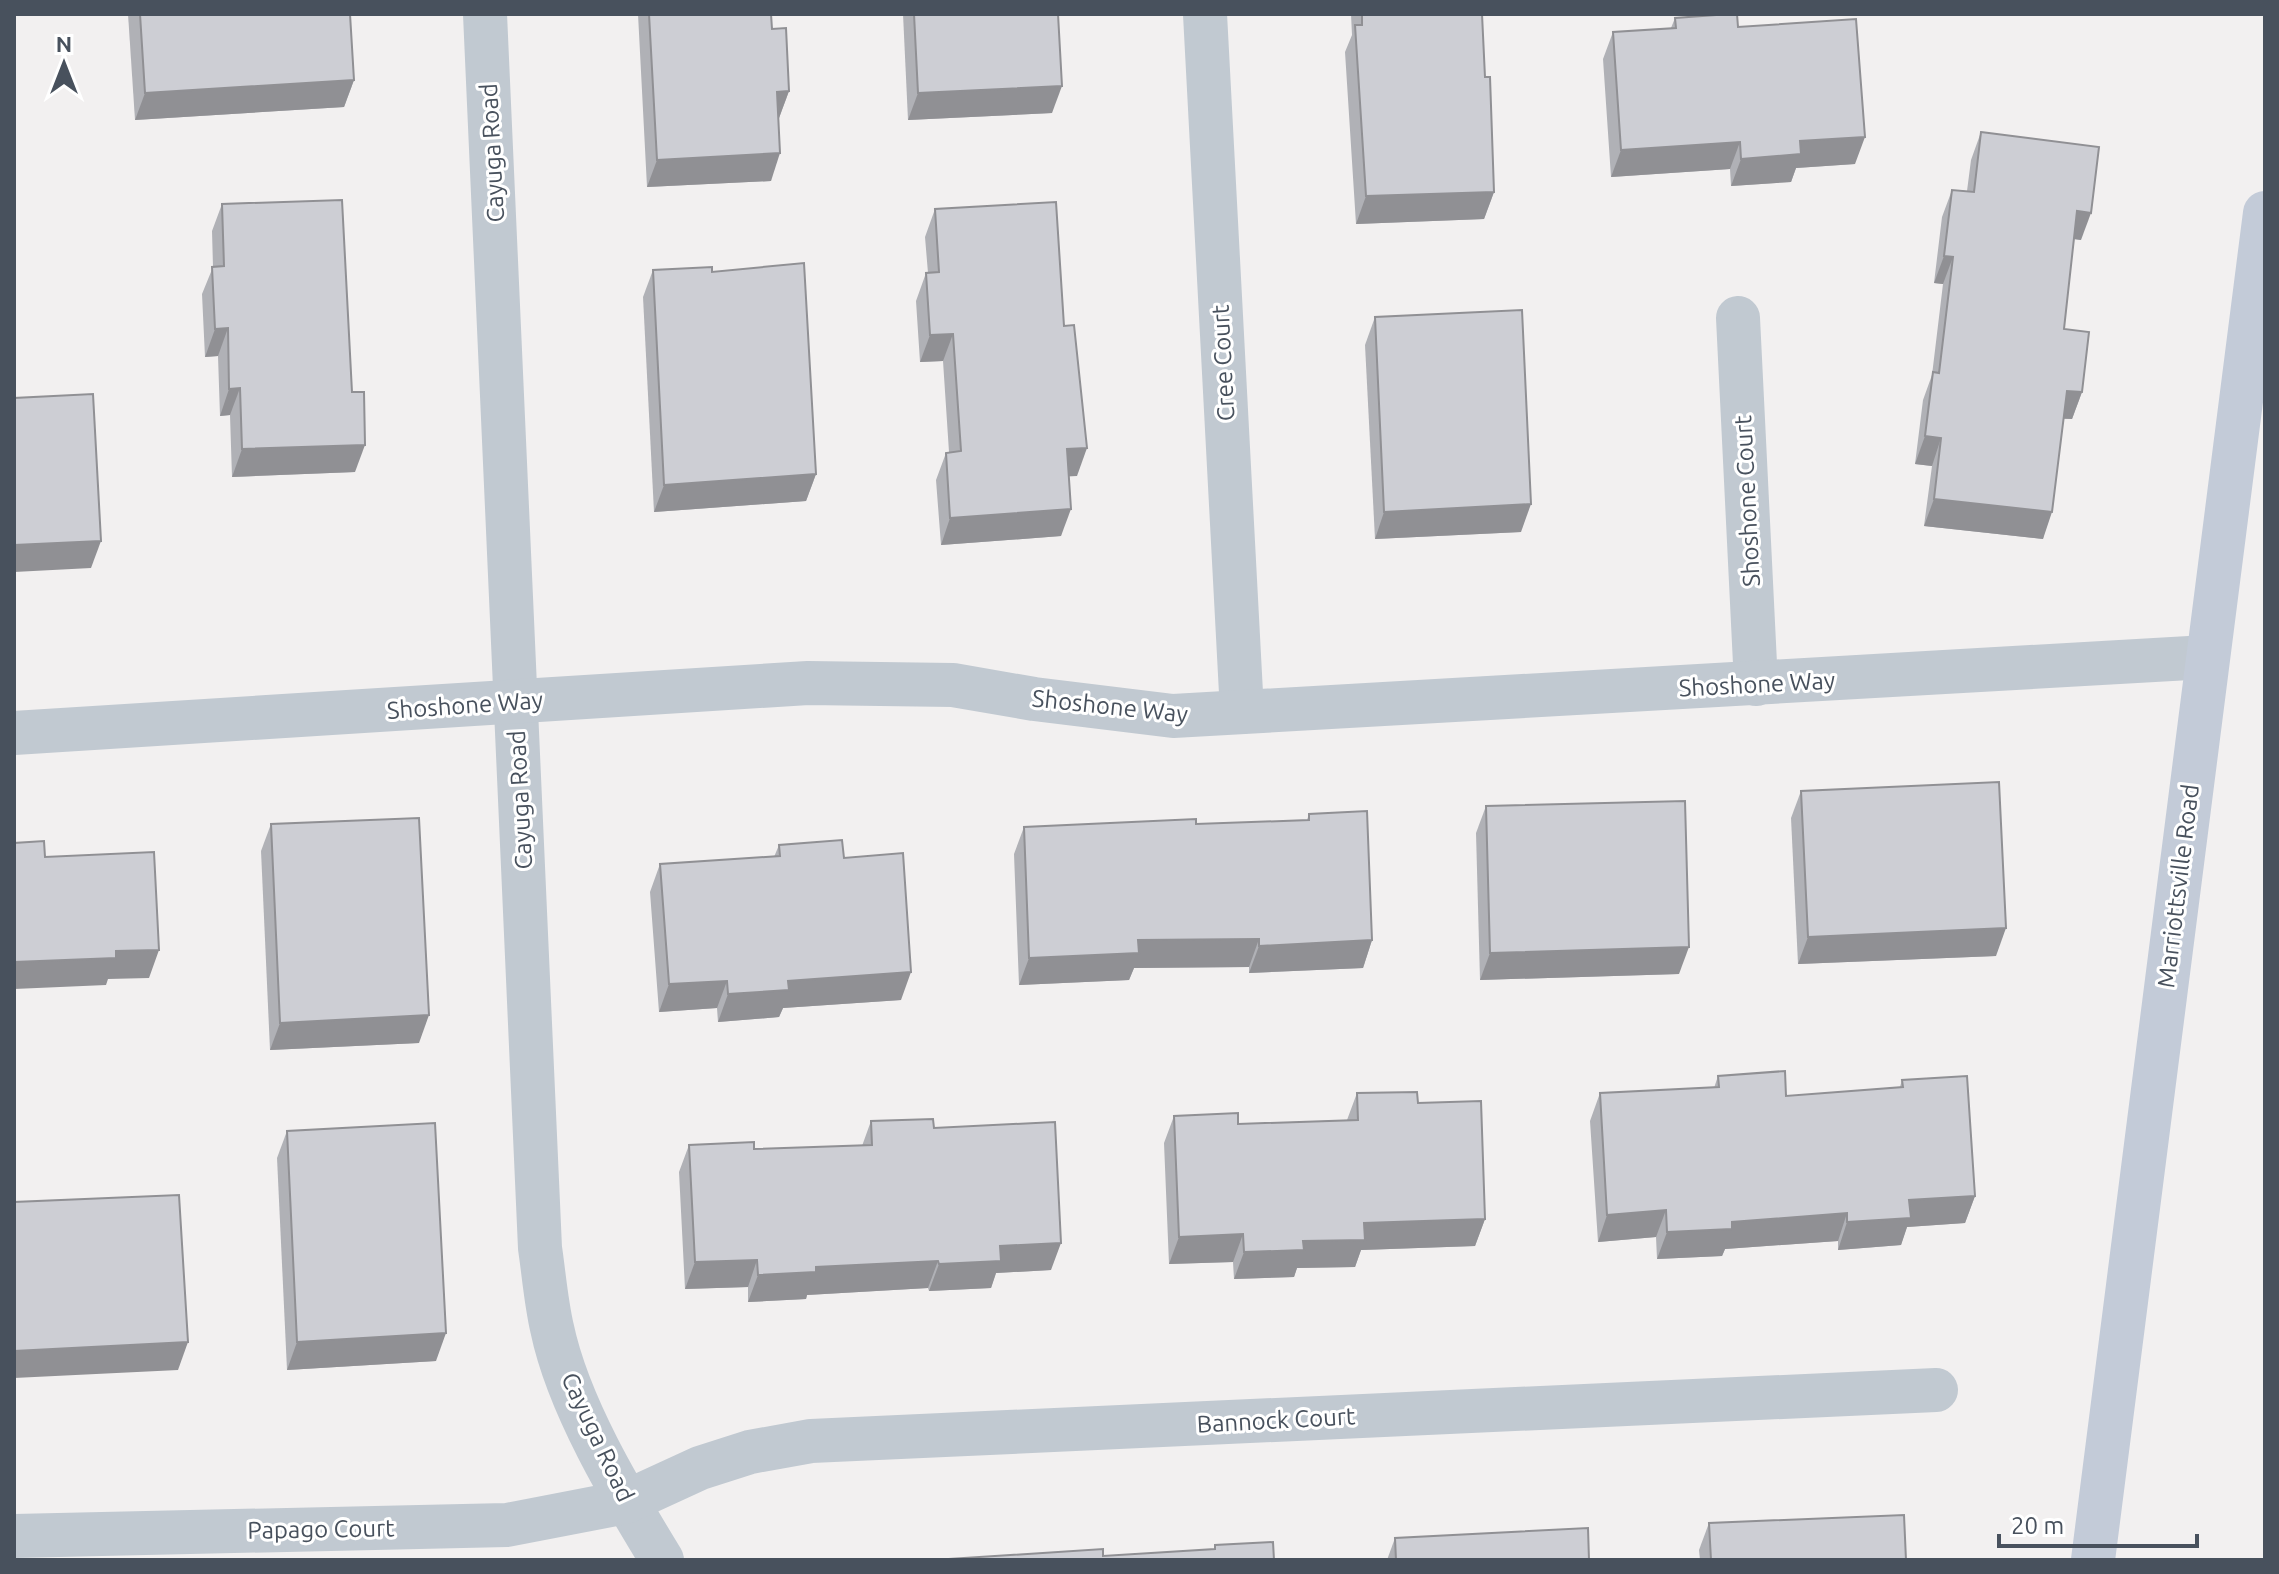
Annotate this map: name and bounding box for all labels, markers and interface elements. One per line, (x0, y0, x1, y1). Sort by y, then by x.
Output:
north arrow (24, 24, 104, 104)
text: N (56, 31, 72, 56)
street label: Cayuga Road (475, 83, 509, 223)
street label: Cree Court (1206, 303, 1240, 422)
street label: Shoshone Court (1729, 414, 1765, 588)
street label: Shoshone Way (1678, 666, 1836, 702)
street label: Shoshone Way (1031, 684, 1190, 728)
street label: Shoshone Way (386, 686, 544, 724)
street label: Cayuga Road (503, 730, 537, 870)
street label: Marriottsville Road (2152, 783, 2204, 989)
street label: Cayuga Road (556, 1368, 640, 1506)
street label: Bannock Court (1196, 1402, 1357, 1438)
scale bar (1999, 1498, 2197, 1548)
text: 20 m (2011, 1512, 2064, 1539)
street label: Papago Court (247, 1514, 395, 1544)

